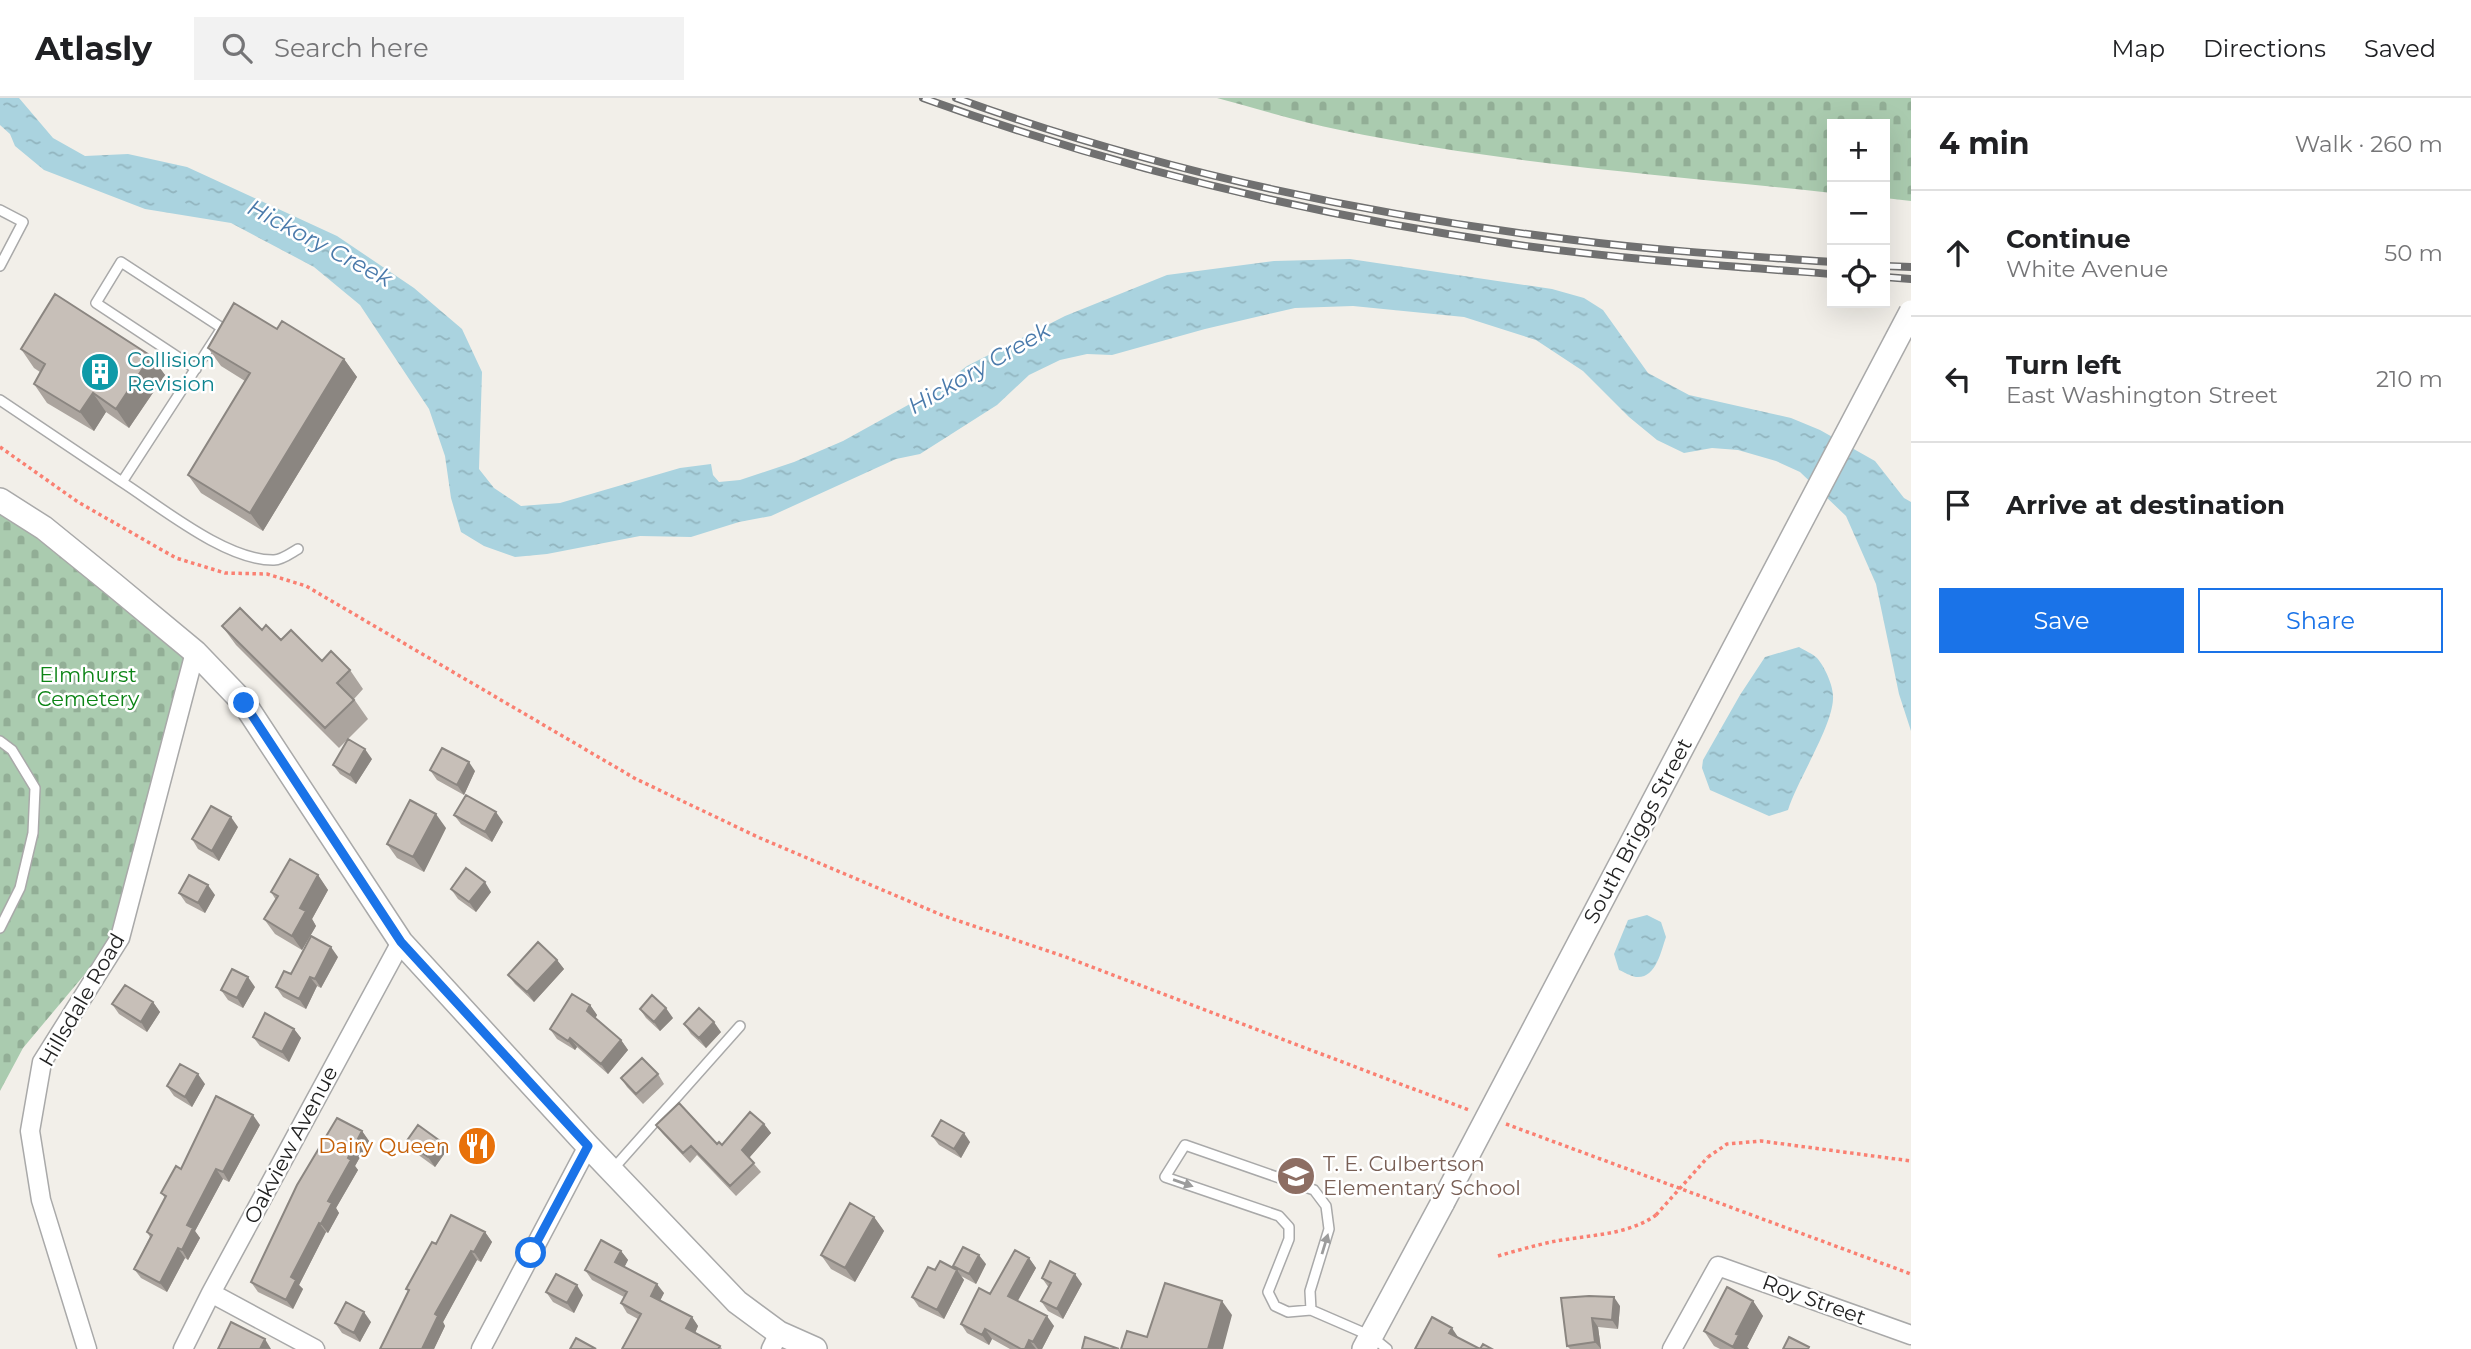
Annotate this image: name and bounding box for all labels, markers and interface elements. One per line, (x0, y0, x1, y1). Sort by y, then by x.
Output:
search box (194, 17, 684, 80)
text: Atlasly (35, 28, 152, 68)
icon: search (218, 29, 256, 67)
text: Search here (274, 32, 429, 64)
text: Map (2112, 34, 2165, 63)
text: Directions (2203, 34, 2326, 63)
text: Saved (2364, 34, 2436, 63)
map controls (1827, 119, 1890, 308)
button: + (1827, 119, 1890, 182)
text: 4 min (1939, 125, 2029, 162)
text: Walk · 260 m (2295, 130, 2443, 158)
button: − (1827, 182, 1890, 245)
water label: Hickory Creek (243, 193, 398, 293)
text: Continue (2006, 223, 2131, 255)
icon: ahead (1939, 234, 1977, 272)
text: 50 m (2384, 239, 2443, 267)
button: locate (1827, 245, 1890, 308)
text: White Avenue (2006, 255, 2168, 283)
water label: Hickory Creek (903, 315, 1056, 420)
place label: Collision Revision (127, 347, 215, 396)
text: Turn left (2006, 349, 2122, 381)
building icon: Collision Revision (79, 351, 121, 393)
icon: left (1939, 360, 1977, 398)
text: 210 m (2376, 365, 2443, 393)
text: East Washington Street (2006, 381, 2278, 409)
icon: arrive (1939, 486, 1977, 524)
text: Arrive at destination (2006, 489, 2285, 521)
button: Save (1939, 588, 2184, 653)
button: Share (2198, 588, 2443, 653)
park label: Elmhurst Cemetery (37, 662, 140, 711)
route end (228, 687, 259, 718)
street label: South Briggs Street (1578, 734, 1697, 928)
street label: Hillsdale Road (33, 929, 130, 1071)
street label: Oakview Avenue (239, 1062, 343, 1228)
restaurant icon: Dairy Queen (456, 1125, 498, 1167)
place label: Dairy Queen (318, 1133, 450, 1158)
place label: T. E. Culbertson Elementary School (1323, 1151, 1521, 1200)
school or university icon: T. E. Culbertson Elementary School (1275, 1155, 1317, 1197)
one-way arrow (1173, 1178, 1194, 1189)
one-way arrow (1320, 1233, 1330, 1254)
route start (515, 1237, 546, 1268)
street label: Roy Street (1759, 1269, 1869, 1330)

